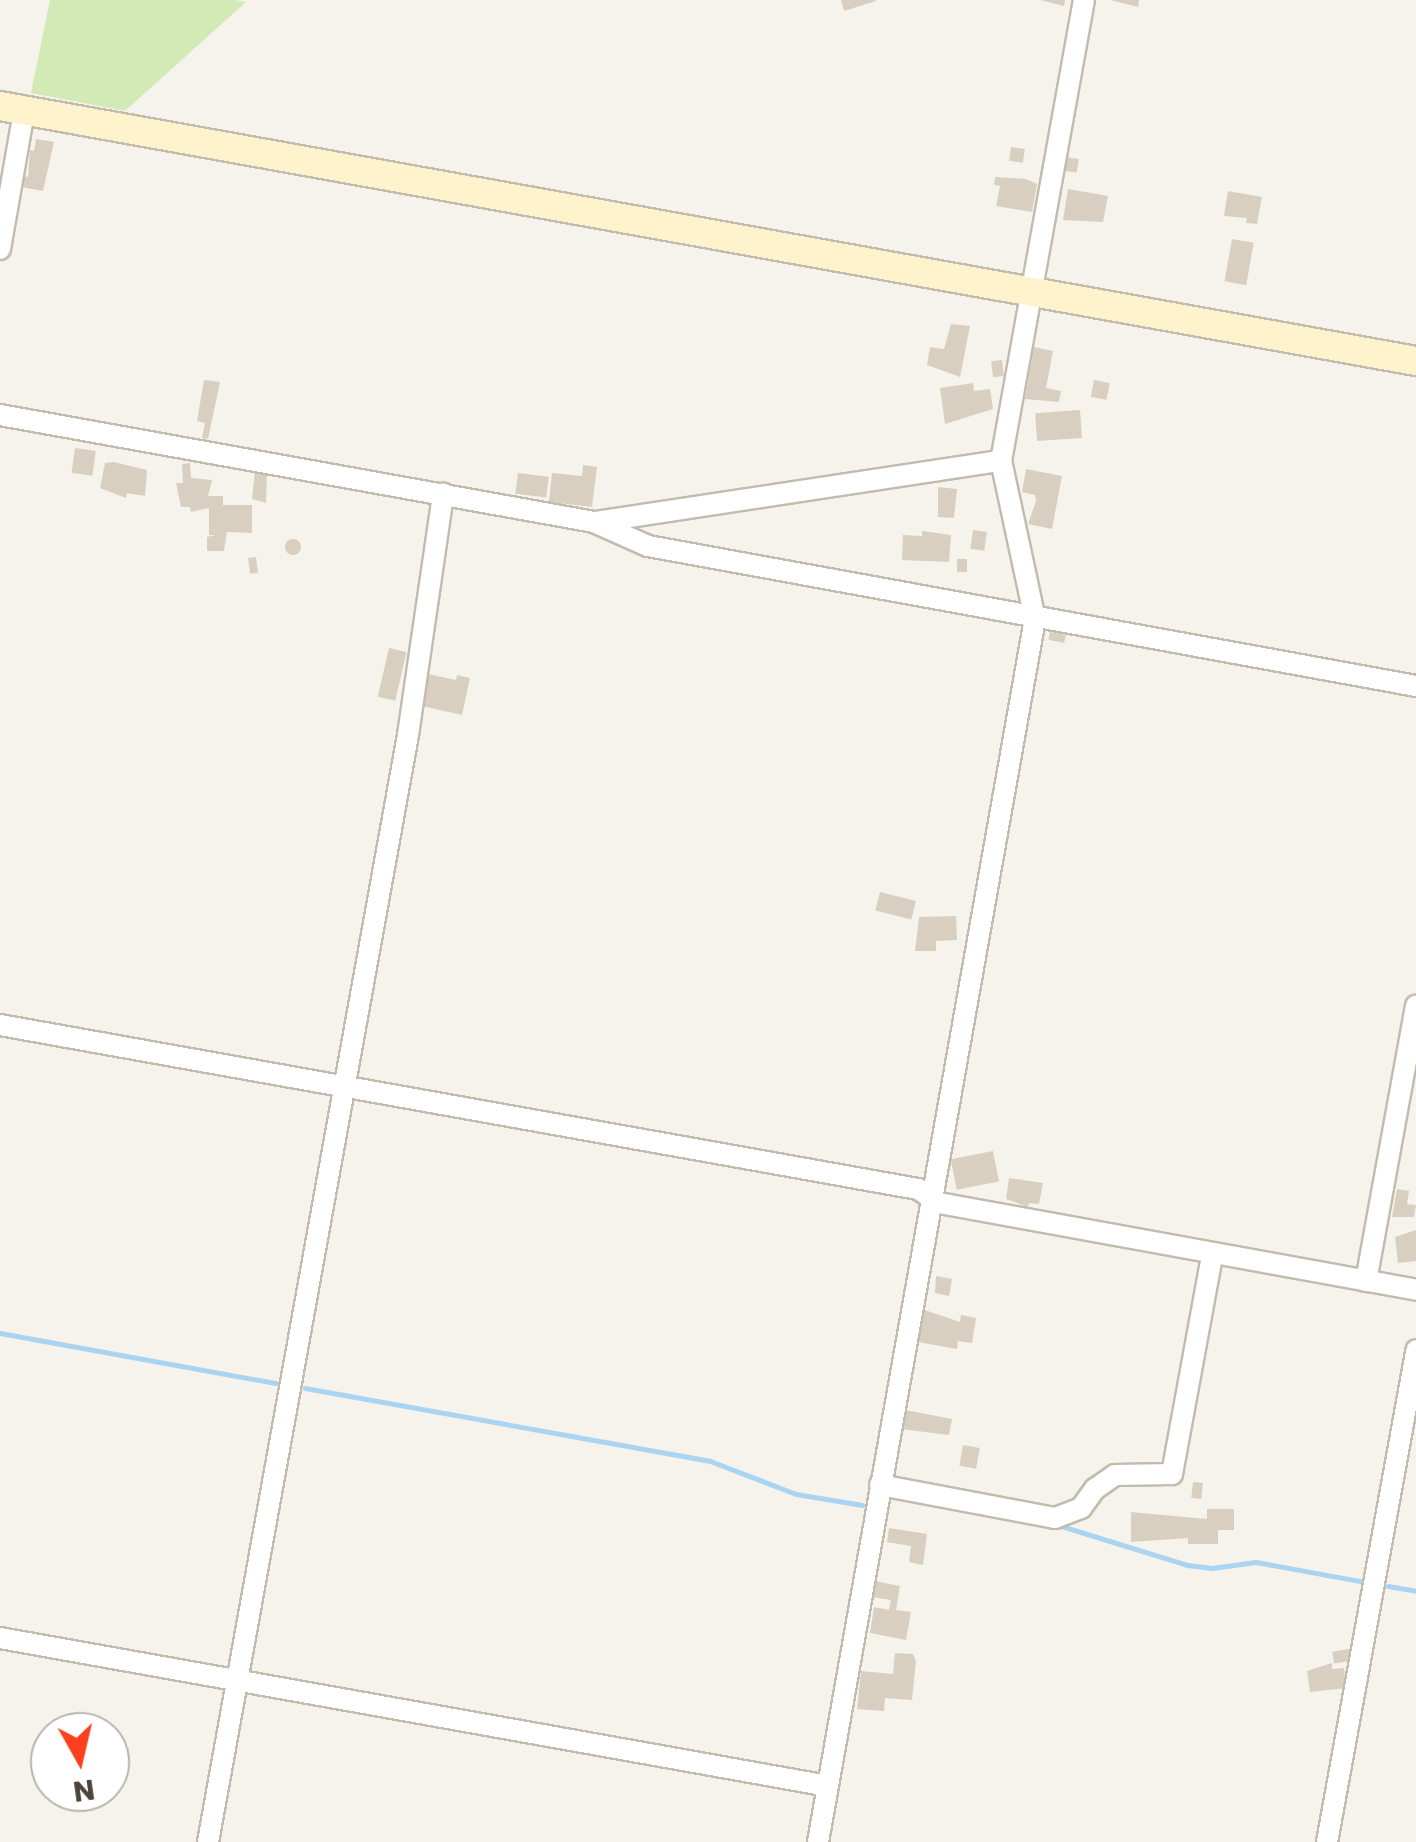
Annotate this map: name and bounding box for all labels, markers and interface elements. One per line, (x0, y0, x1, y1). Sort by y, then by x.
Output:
north arrow (30, 1712, 130, 1812)
text: N (71, 1769, 97, 1811)

